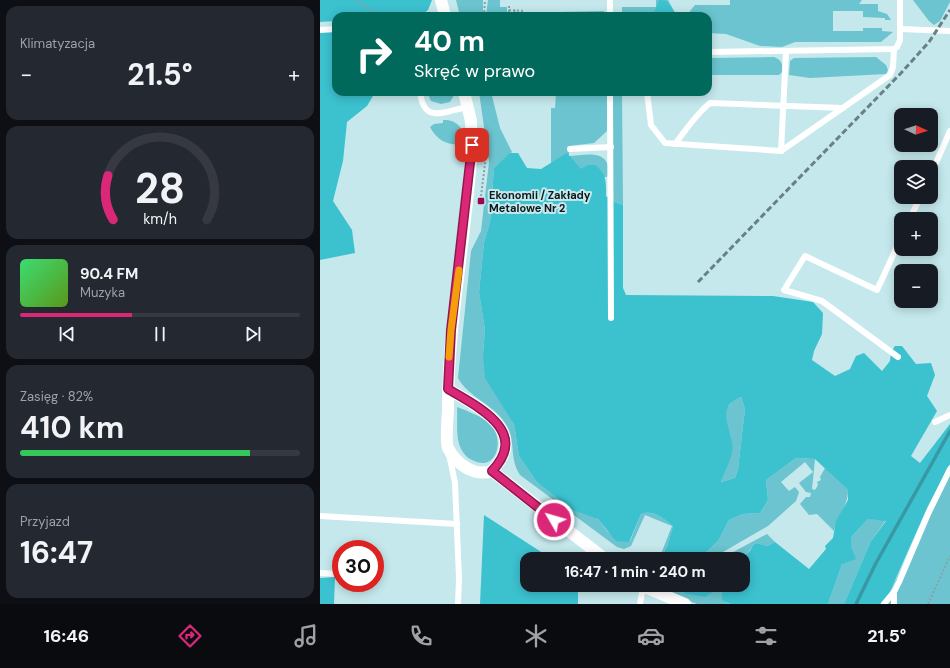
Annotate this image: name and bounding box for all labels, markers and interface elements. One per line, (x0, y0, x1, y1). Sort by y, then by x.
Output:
text: 40 m (414, 23, 485, 60)
icon: right (348, 28, 400, 80)
text: Klimatyzacja (20, 35, 95, 52)
text: 21.5° (127, 55, 193, 94)
text: Skręć w prawo (414, 59, 535, 83)
text: − (20, 60, 32, 89)
text: + (288, 60, 300, 89)
north arrow (894, 108, 938, 152)
map controls (894, 108, 938, 308)
pin (455, 128, 489, 162)
icon: arrive (461, 134, 483, 156)
button: layers (894, 160, 938, 204)
text: 28 (135, 162, 185, 216)
place label: Ekonomii / Zakłady Metalowe Nr 2 (489, 188, 591, 215)
marker: Ekonomii / Zakłady Metalowe Nr 2 (476, 196, 486, 206)
text: km/h (143, 210, 177, 228)
button: + (894, 212, 938, 256)
text: 90.4 FM (80, 264, 138, 284)
button: − (894, 264, 938, 308)
text: Muzyka (80, 284, 125, 301)
icon: previous (56, 323, 78, 345)
icon: pause (149, 323, 171, 345)
icon: next (242, 323, 264, 345)
text: Zasięg · 82% (20, 388, 93, 405)
text: 410 km (20, 408, 124, 447)
position arrow (533, 499, 575, 541)
text: Przyjazd (20, 513, 70, 530)
text: 16:47 (20, 533, 93, 572)
speed limit sign: 30 (332, 540, 384, 592)
text: 16:47 · 1 min · 240 m (564, 562, 706, 582)
icon: directions (176, 622, 204, 650)
icon: music (292, 622, 320, 650)
icon: phone (407, 622, 435, 650)
icon: climate (522, 622, 550, 650)
icon: car (637, 622, 665, 650)
icon: filters (752, 622, 780, 650)
text: 16:46 (44, 624, 89, 648)
text: 21.5° (867, 624, 906, 648)

